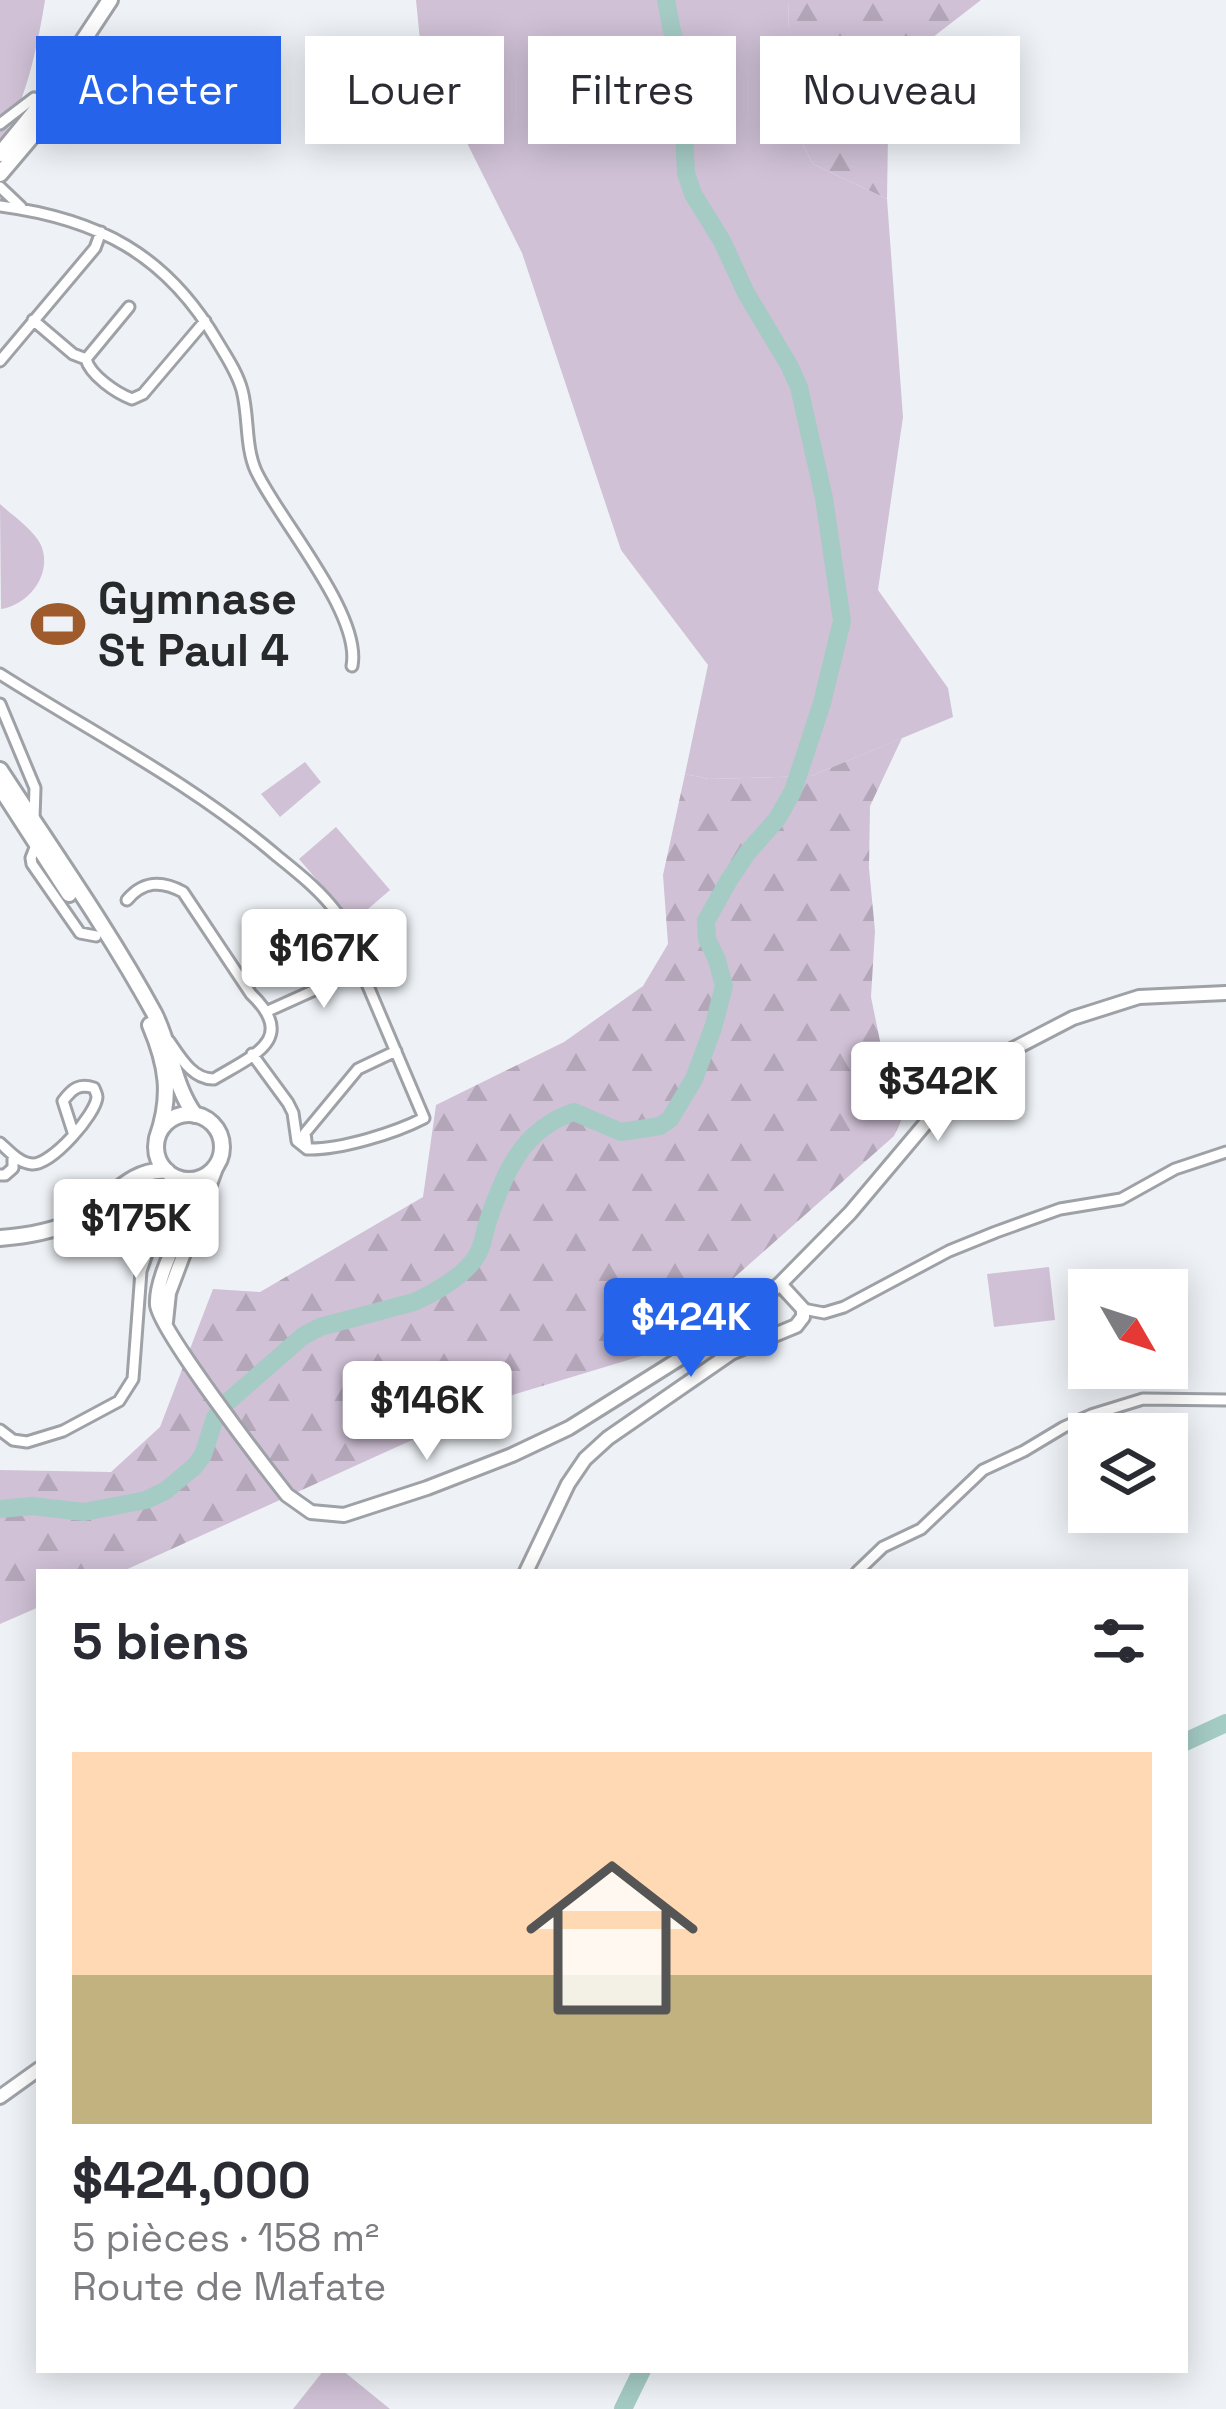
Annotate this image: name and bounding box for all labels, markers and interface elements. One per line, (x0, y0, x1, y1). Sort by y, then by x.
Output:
chip: Acheter (36, 36, 281, 144)
chip: Louer (305, 36, 504, 144)
chip: Filtres (528, 36, 736, 144)
chip: Nouveau (760, 36, 1020, 144)
place label: Gymnase St Paul 4 (98, 570, 297, 679)
sports icon: Gymnase St Paul 4 (29, 595, 87, 653)
pin: $167K (240, 909, 408, 1011)
text: $167K (269, 923, 379, 972)
pin: $342K (854, 1042, 1022, 1144)
text: $342K (878, 1056, 998, 1105)
pin: $175K (52, 1179, 220, 1281)
text: $175K (81, 1193, 191, 1242)
north arrow (1068, 1269, 1188, 1389)
map controls (1068, 1269, 1188, 1533)
pin: $424K (607, 1278, 775, 1380)
text: $424K (631, 1292, 751, 1341)
pin: $146K (343, 1361, 511, 1463)
text: $146K (370, 1375, 484, 1424)
button: layers (1068, 1413, 1188, 1533)
icon: filters (1086, 1608, 1152, 1674)
text: 5 biens (72, 1609, 249, 1674)
icon: home (504, 1830, 720, 2046)
text: $424,000 (72, 2148, 311, 2213)
text: 5 pièces · 158 m² (72, 2213, 379, 2262)
text: Route de Mafate (72, 2262, 386, 2311)

